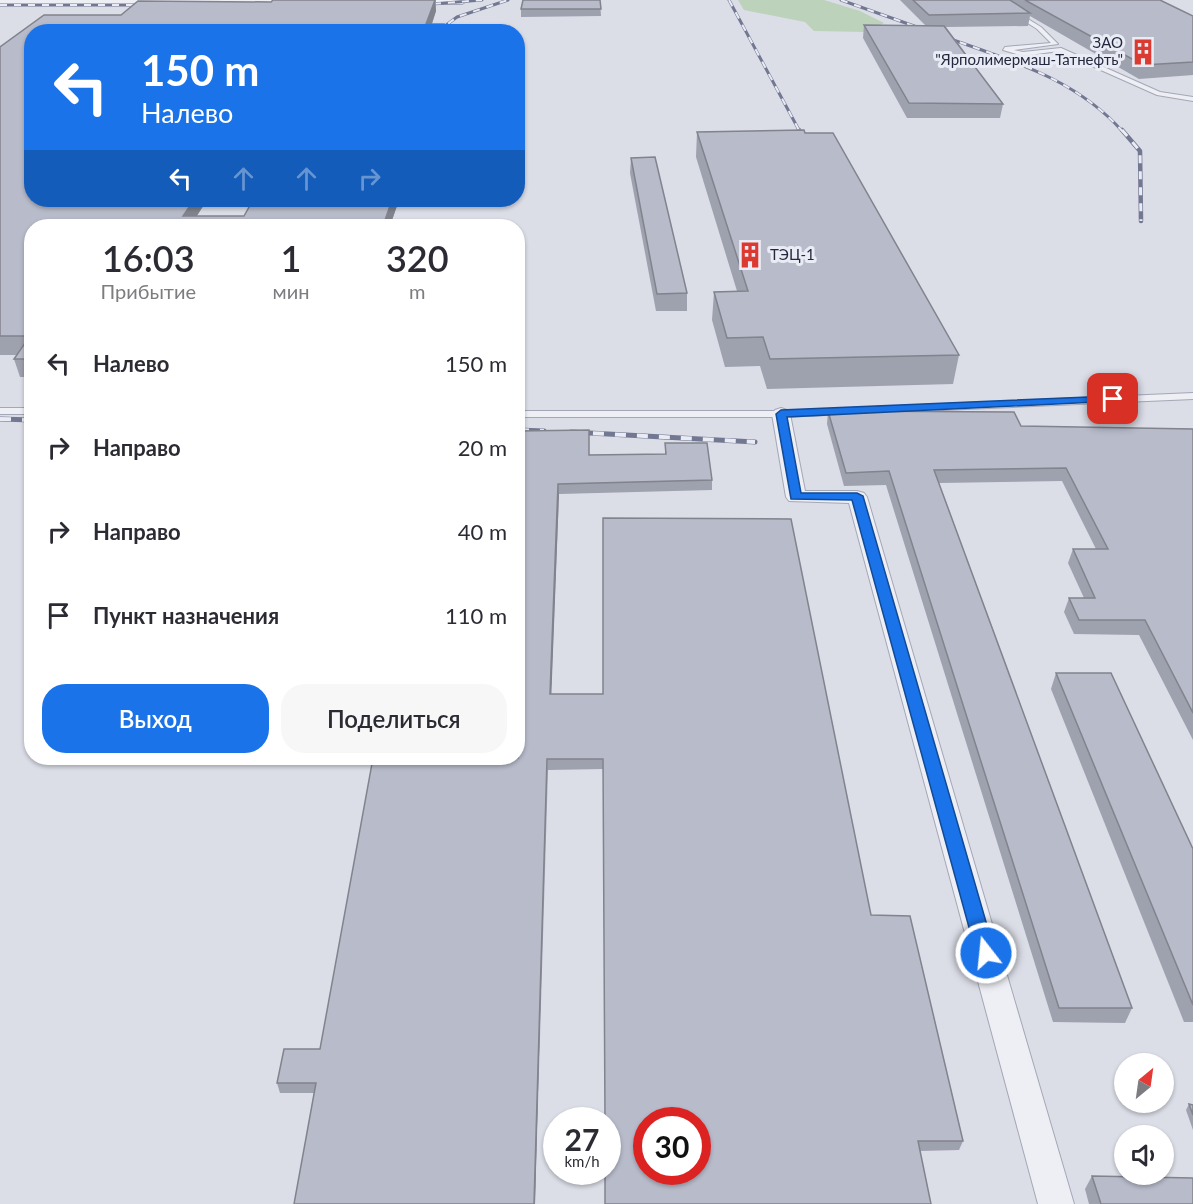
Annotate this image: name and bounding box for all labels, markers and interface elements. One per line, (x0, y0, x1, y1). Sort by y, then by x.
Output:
place label: ЗАО "Ярполимермаш-Татнефть" (935, 33, 1123, 68)
building icon: ЗАО "Ярполимермаш-Татнефть" (1128, 37, 1158, 67)
text: 150 m (141, 45, 259, 95)
icon: left (42, 48, 120, 126)
text: Налево (141, 96, 233, 129)
icon: left (164, 162, 197, 195)
icon: ahead (227, 162, 260, 195)
icon: ahead (290, 162, 323, 195)
icon: right (353, 162, 386, 195)
text: 16:03 (102, 236, 195, 280)
text: 1 (281, 236, 301, 280)
text: 320 (386, 236, 449, 280)
building icon: ТЭЦ-1 (735, 240, 765, 270)
place label: ТЭЦ-1 (770, 245, 815, 263)
text: Прибытие (100, 279, 196, 303)
text: мин (273, 279, 309, 303)
text: m (409, 279, 425, 303)
icon: left (42, 347, 75, 380)
text: Налево (93, 350, 169, 377)
text: 150 m (445, 350, 507, 377)
pin (1087, 373, 1138, 424)
icon: arrive (1096, 382, 1129, 415)
icon: right (42, 431, 75, 464)
text: Направо (93, 434, 181, 461)
text: 20 m (458, 434, 507, 461)
icon: right (42, 515, 75, 548)
text: Направо (93, 518, 181, 545)
text: 40 m (458, 518, 507, 545)
icon: arrive (42, 599, 75, 632)
text: Пункт назначения (93, 602, 279, 629)
text: 110 m (445, 602, 507, 629)
button: Выход (42, 684, 269, 753)
button: Поделиться (281, 684, 507, 753)
position arrow (954, 921, 1018, 985)
north arrow (1114, 1053, 1174, 1113)
map controls (1114, 1053, 1174, 1185)
speed limit sign: 30 (633, 1107, 711, 1185)
text: 27 (565, 1121, 599, 1157)
button: sound (1114, 1125, 1174, 1185)
text: km/h (564, 1152, 600, 1170)

